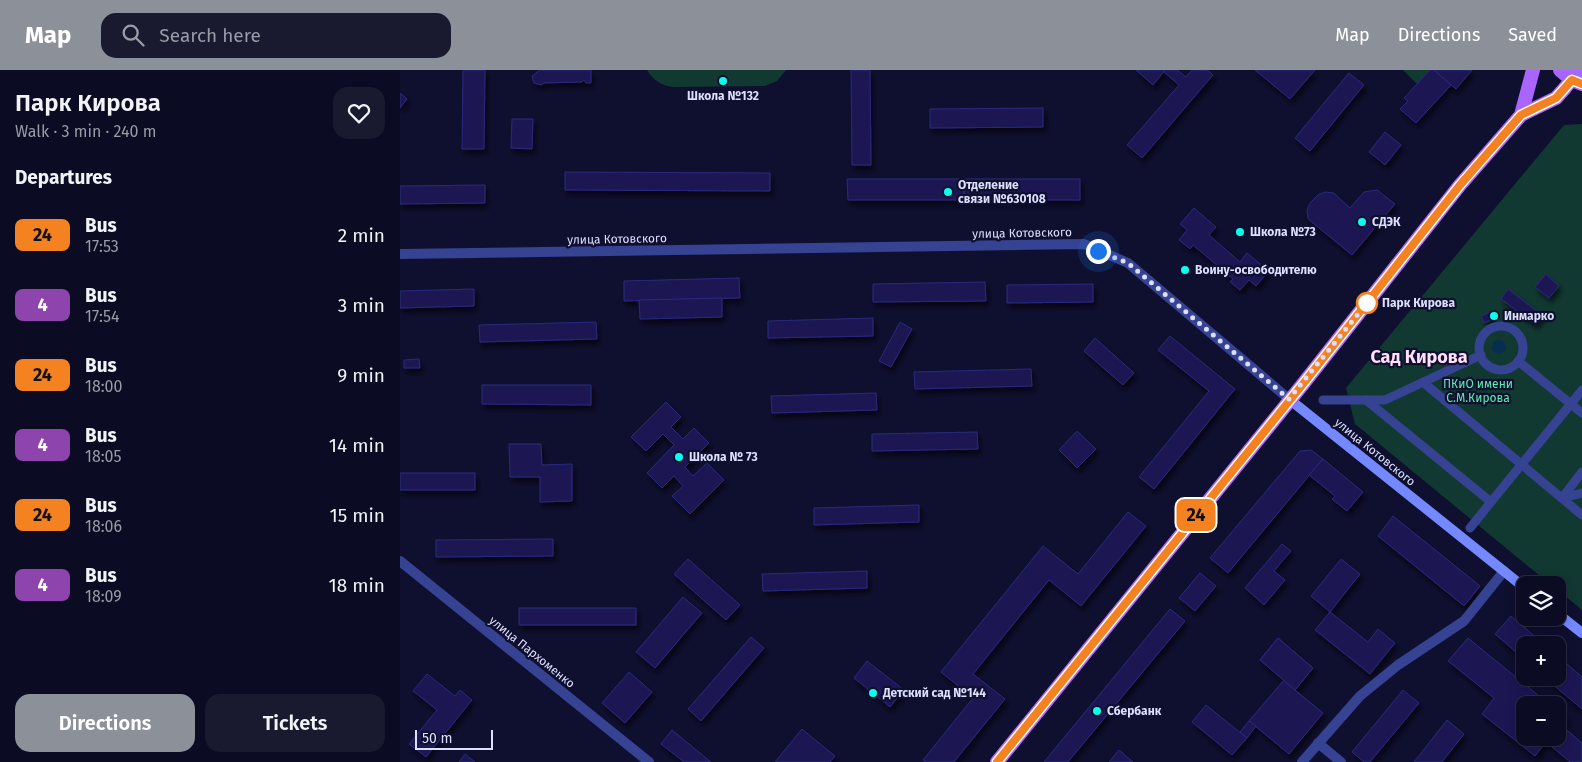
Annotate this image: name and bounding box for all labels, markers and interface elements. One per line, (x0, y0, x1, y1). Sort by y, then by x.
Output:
search box (101, 13, 451, 58)
text: Map (25, 21, 71, 49)
icon: search (119, 21, 147, 49)
text: Search here (159, 24, 261, 47)
text: Map (1335, 24, 1370, 46)
text: Directions (1398, 24, 1480, 46)
text: Saved (1508, 24, 1557, 46)
marker: Школа №132 (717, 75, 729, 87)
button: heart (333, 87, 385, 139)
text: Парк Кирова (15, 89, 161, 117)
place label: Школа №132 (687, 89, 759, 103)
text: Walk · 3 min · 240 m (15, 122, 157, 141)
text: Departures (15, 166, 112, 189)
place label: Отделение связи №630108 (958, 178, 1046, 206)
marker: Отделение связи №630108 (942, 186, 954, 198)
text: Bus (85, 214, 117, 237)
place label: СДЭК (1372, 215, 1401, 229)
marker: СДЭК (1356, 216, 1368, 228)
text: 24 (33, 224, 52, 246)
text: 2 min (338, 224, 385, 247)
street label: улица Котовского (972, 225, 1072, 241)
place label: Школа №73 (1250, 225, 1316, 239)
marker: Школа №73 (1234, 226, 1246, 238)
street label: улица Котовского (567, 231, 667, 247)
text: 17:53 (85, 237, 119, 256)
your location (1086, 239, 1111, 264)
place label: Воину-освободителю (1195, 263, 1317, 277)
marker: Воину-освободителю (1179, 264, 1191, 276)
text: Bus (85, 284, 117, 307)
marker: Парк Кирова (1356, 292, 1378, 314)
text: 4 (37, 294, 48, 316)
text: 3 min (338, 294, 385, 317)
place label: Парк Кирова (1382, 296, 1455, 310)
text: 17:54 (85, 307, 119, 326)
place label: Инмарко (1504, 309, 1554, 323)
marker: Инмарко (1488, 310, 1500, 322)
district label: Сад Кирова (1370, 346, 1468, 368)
text: Bus (85, 354, 117, 377)
text: 24 (33, 364, 52, 386)
text: 9 min (337, 364, 385, 387)
text: 18:00 (85, 377, 122, 396)
park label: ПКиО имени С.М.Кирова (1443, 377, 1513, 405)
street label: улица Котовского (1332, 415, 1418, 489)
text: Bus (85, 424, 117, 447)
text: 4 (37, 434, 48, 456)
text: 14 min (329, 434, 385, 457)
text: 18:05 (85, 447, 122, 466)
place label: Школа № 73 (689, 450, 758, 464)
marker: Школа № 73 (673, 451, 685, 463)
text: Bus (85, 494, 117, 517)
line badge: 24 (1174, 499, 1218, 531)
text: 24 (33, 504, 52, 526)
text: 15 min (329, 504, 385, 527)
text: 24 (1187, 504, 1205, 526)
text: 18:06 (85, 517, 122, 536)
text: Bus (85, 564, 117, 587)
text: 4 (37, 574, 48, 596)
text: 18 min (328, 574, 385, 597)
map controls (1516, 576, 1566, 746)
button: layers (1516, 576, 1566, 626)
text: 18:09 (85, 587, 122, 606)
street label: улица Пархоменко (486, 613, 578, 691)
button: + (1516, 636, 1566, 686)
place label: Детский сад №144 (882, 686, 986, 700)
marker: Детский сад №144 (867, 687, 879, 699)
button: Directions (15, 694, 195, 752)
button: Tickets (205, 694, 385, 752)
button: − (1516, 696, 1566, 746)
place label: Сбербанк (1107, 704, 1162, 718)
marker: Сбербанк (1091, 705, 1103, 717)
scale bar (415, 727, 492, 750)
text: 50 m (422, 730, 453, 747)

